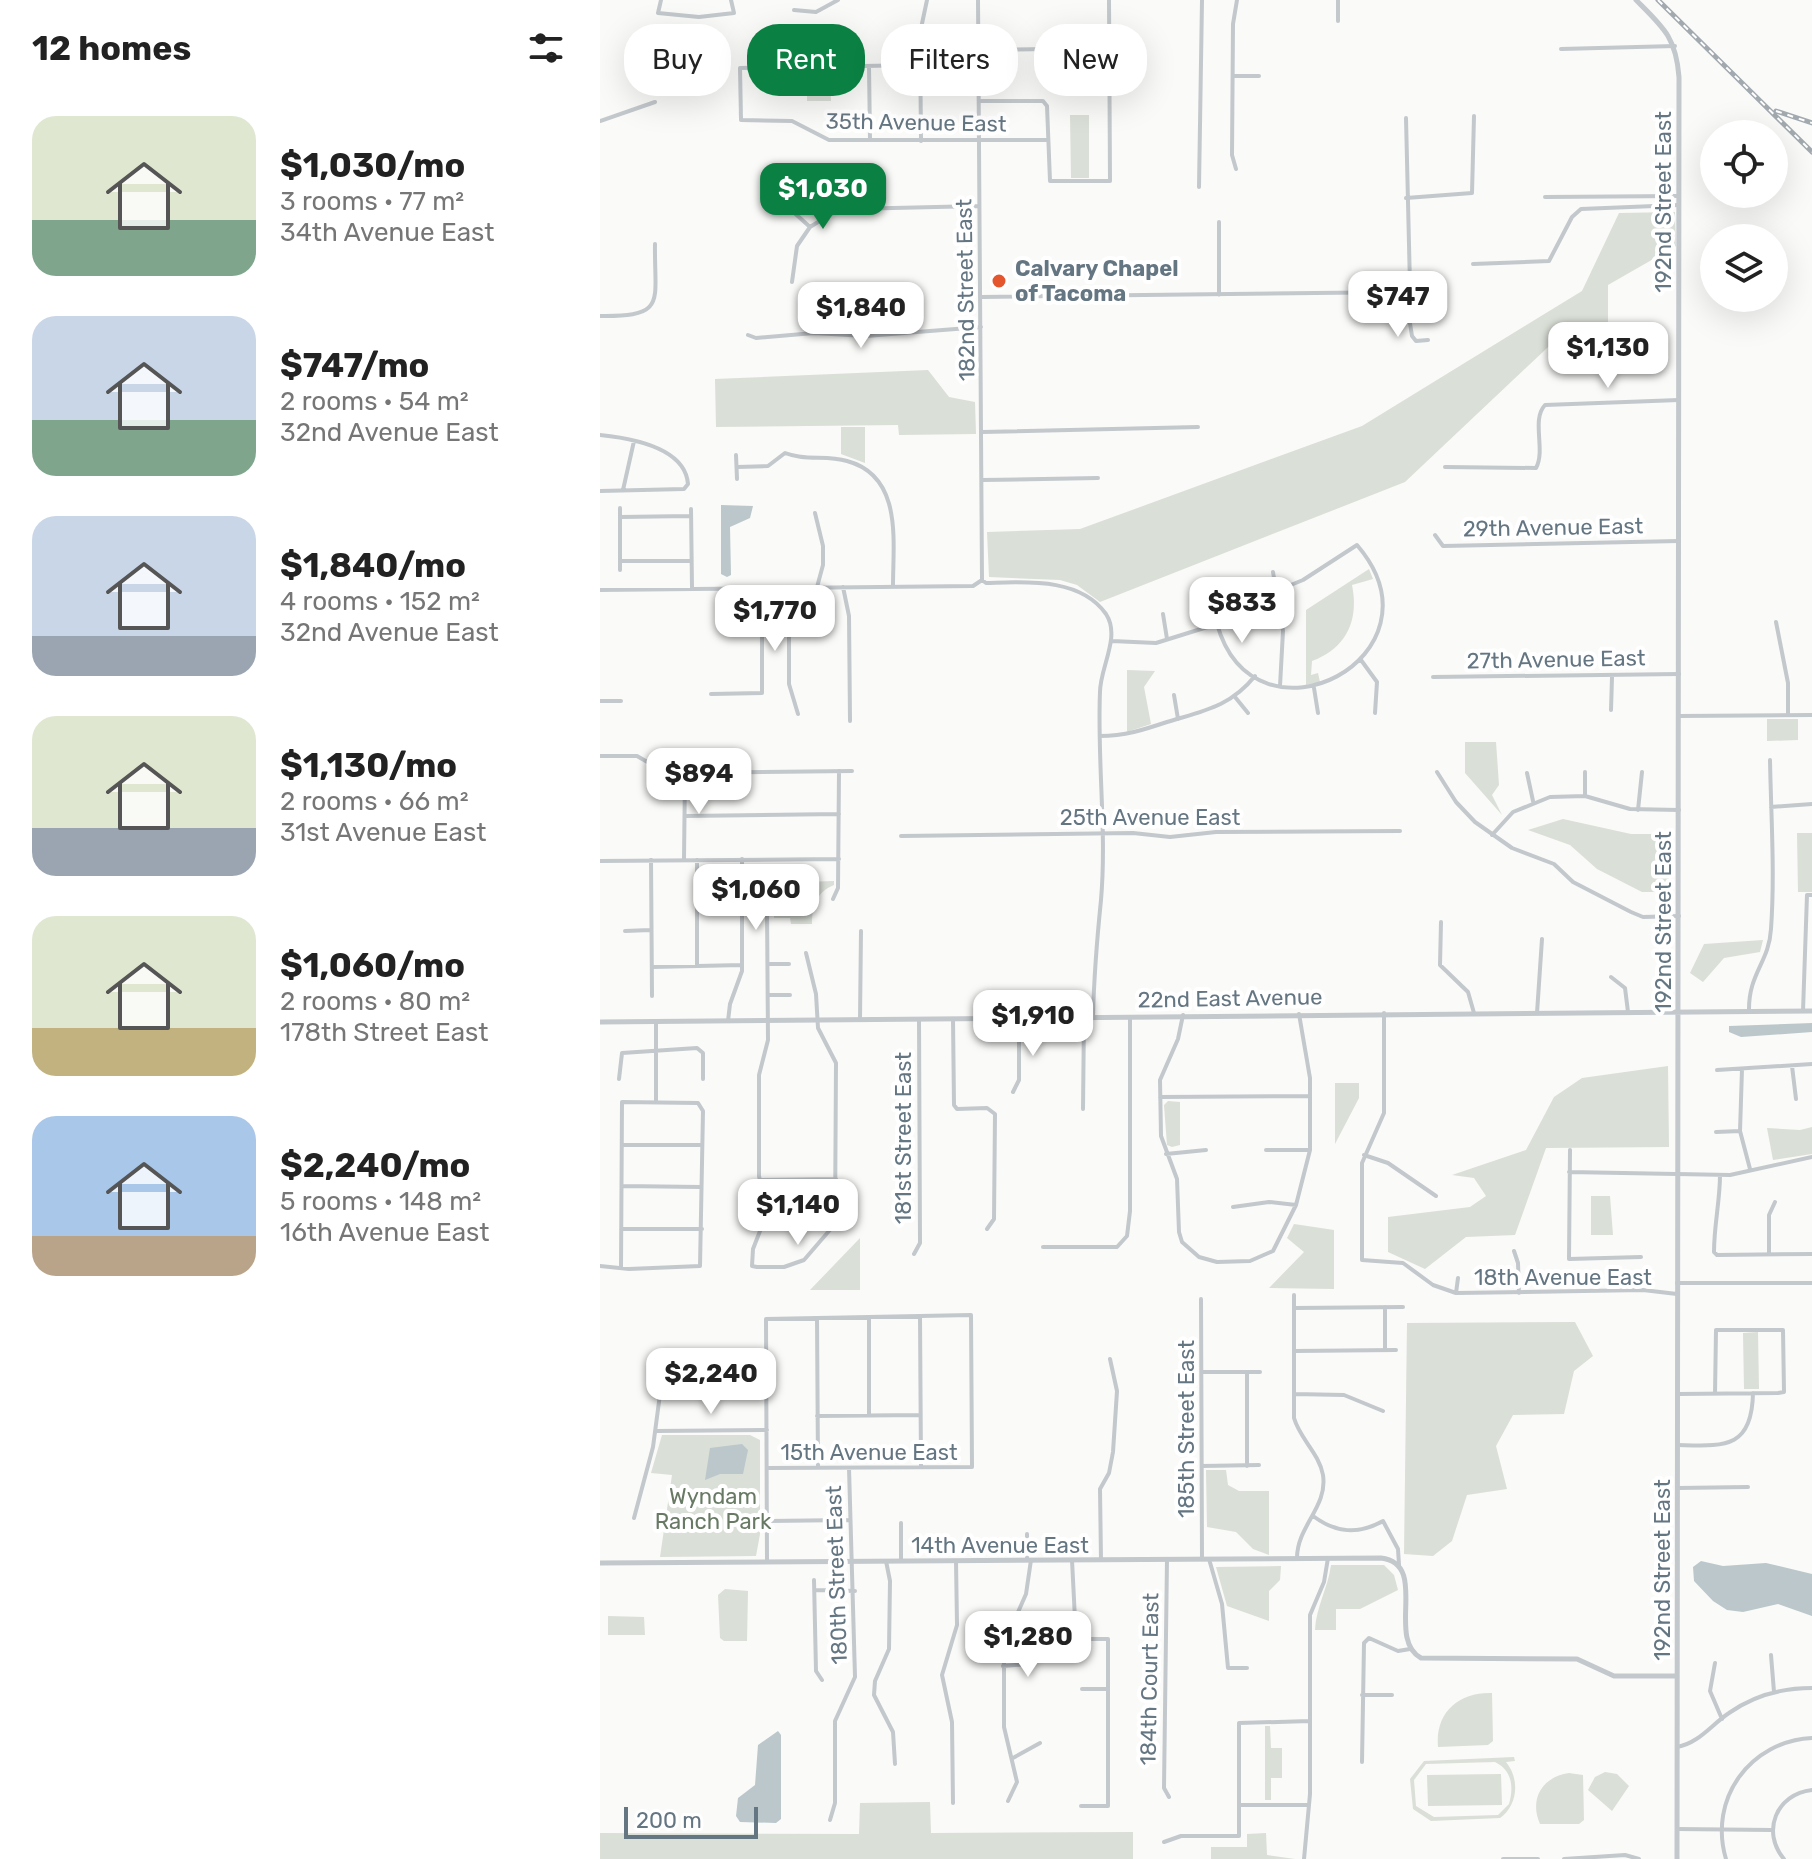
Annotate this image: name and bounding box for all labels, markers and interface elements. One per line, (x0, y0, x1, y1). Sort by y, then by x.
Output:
chip: Buy (624, 24, 731, 96)
chip: Rent (747, 24, 865, 96)
chip: Filters (881, 24, 1018, 96)
chip: New (1034, 24, 1147, 96)
icon: filters (524, 26, 568, 70)
text: 12 homes (32, 28, 191, 69)
street label: 35th Avenue East (825, 107, 1007, 138)
street label: 192nd Street East (1650, 111, 1677, 293)
map controls (1700, 120, 1788, 312)
button: locate (1700, 120, 1788, 208)
text: $1,030/mo (280, 145, 465, 186)
icon: home (96, 148, 192, 244)
pin: $1,030 (758, 163, 888, 231)
text: $1,030 (778, 173, 868, 204)
text: 3 rooms · 77 m² (280, 186, 464, 217)
street label: 182nd Street East (950, 198, 981, 381)
text: 34th Avenue East (280, 217, 494, 248)
button: layers (1700, 224, 1788, 312)
place label: Calvary Chapel of Tacoma (1015, 255, 1179, 307)
pin: $747 (1351, 271, 1445, 339)
marker: Calvary Chapel of Tacoma (990, 272, 1008, 290)
text: $747 (1366, 281, 1430, 312)
pin: $1,840 (796, 282, 926, 350)
text: $1,840 (816, 292, 906, 323)
pin: $1,130 (1543, 322, 1673, 390)
text: $1,130 (1566, 332, 1650, 363)
text: $747/mo (280, 345, 429, 386)
icon: home (96, 348, 192, 444)
text: 2 rooms · 54 m² (280, 386, 469, 417)
text: 32nd Avenue East (280, 417, 499, 448)
street label: 29th Avenue East (1463, 512, 1644, 543)
text: $1,840/mo (280, 545, 466, 586)
icon: home (96, 548, 192, 644)
pin: $833 (1195, 577, 1289, 645)
pin: $1,770 (710, 585, 840, 653)
text: 4 rooms · 152 m² (280, 586, 480, 617)
text: $833 (1207, 587, 1277, 618)
text: $1,770 (733, 595, 817, 626)
text: 32nd Avenue East (280, 617, 499, 648)
street label: 27th Avenue East (1466, 644, 1646, 675)
text: $1,130/mo (280, 745, 457, 786)
icon: home (96, 748, 192, 844)
pin: $894 (652, 748, 746, 816)
text: $894 (664, 758, 734, 789)
text: 2 rooms · 66 m² (280, 786, 469, 817)
street label: 25th Avenue East (1060, 804, 1241, 831)
text: 31st Avenue East (280, 817, 486, 848)
street label: 192nd Street East (1650, 831, 1677, 1013)
pin: $1,060 (691, 864, 821, 932)
text: $1,060 (711, 874, 801, 905)
text: $1,060/mo (280, 945, 465, 986)
icon: home (96, 948, 192, 1044)
street label: 22nd East Avenue (1137, 983, 1323, 1014)
text: 2 rooms · 80 m² (280, 986, 470, 1017)
pin: $1,910 (968, 990, 1098, 1058)
text: $1,910 (991, 1000, 1075, 1031)
text: 178th Street East (280, 1017, 488, 1048)
street label: 181st Street East (890, 1051, 917, 1224)
text: $2,240/mo (280, 1145, 470, 1186)
icon: home (96, 1148, 192, 1244)
pin: $1,140 (733, 1179, 863, 1247)
text: 5 rooms · 148 m² (280, 1186, 481, 1217)
text: $1,140 (756, 1189, 840, 1220)
text: 16th Avenue East (280, 1217, 489, 1248)
street label: 18th Avenue East (1474, 1264, 1652, 1291)
street label: 185th Street East (1173, 1340, 1200, 1518)
pin: $2,240 (646, 1348, 776, 1416)
text: $2,240 (664, 1358, 758, 1389)
street label: 15th Avenue East (780, 1439, 958, 1466)
street label: 192nd Street East (1649, 1479, 1676, 1661)
park label: Wyndam Ranch Park (655, 1483, 772, 1535)
street label: 180th Street East (820, 1485, 853, 1665)
street label: 14th Avenue East (911, 1532, 1089, 1559)
street label: 184th Court East (1134, 1592, 1165, 1766)
pin: $1,280 (963, 1611, 1093, 1679)
text: $1,280 (983, 1621, 1073, 1652)
scale bar (624, 1803, 758, 1839)
text: 200 m (636, 1807, 702, 1834)

